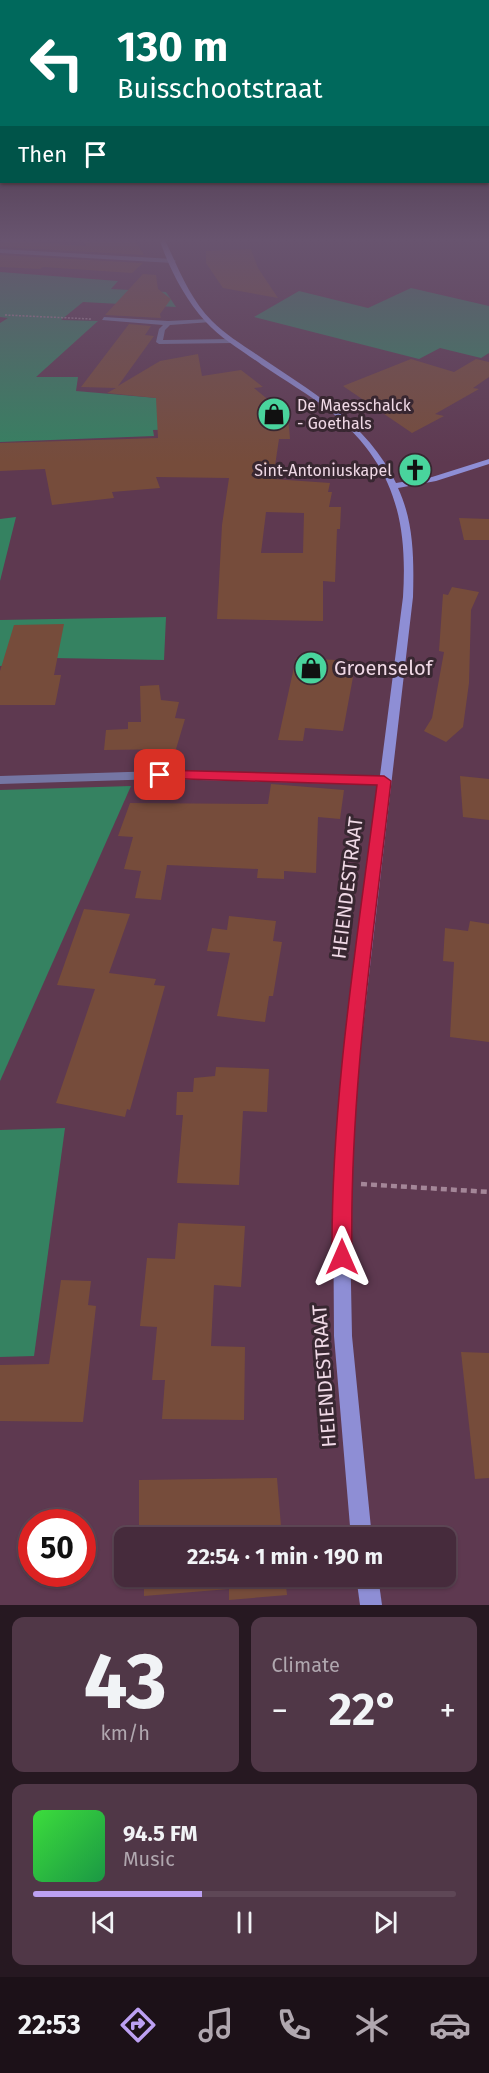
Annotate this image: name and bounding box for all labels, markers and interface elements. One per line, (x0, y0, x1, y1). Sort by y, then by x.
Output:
text: 130 m (117, 22, 228, 72)
icon: left (18, 24, 96, 102)
text: Buisschootstraat (117, 73, 323, 105)
icon: arrive (79, 138, 112, 171)
text: Then (18, 141, 67, 168)
shop icon: De Maesschalck - Goethals (256, 396, 292, 432)
place label: De Maesschalck - Goethals (297, 396, 412, 433)
church icon: Sint-Antoniuskapel (397, 452, 433, 488)
place label: Sint-Antoniuskapel (254, 461, 392, 480)
shop icon: Groenselof (293, 650, 329, 686)
place label: Groenselof (334, 656, 434, 680)
pin (134, 749, 185, 800)
icon: arrive (143, 758, 176, 791)
street label: HEIENDESTRAAT (326, 815, 368, 960)
position arrow (310, 1225, 374, 1289)
street label: HEIENDESTRAAT (307, 1303, 341, 1448)
speed limit sign: 50 (18, 1509, 96, 1587)
text: 22:54 · 1 min · 190 m (187, 1543, 383, 1570)
text: 43 (84, 1635, 167, 1729)
text: Climate (272, 1653, 340, 1677)
text: 22° (329, 1683, 399, 1737)
text: − (272, 1691, 288, 1731)
text: + (440, 1691, 456, 1731)
text: km/h (101, 1721, 150, 1745)
text: 94.5 FM (123, 1820, 197, 1847)
text: Music (123, 1847, 175, 1871)
icon: previous (87, 1906, 120, 1939)
icon: pause (228, 1906, 261, 1939)
icon: next (369, 1906, 402, 1939)
icon: directions (117, 2004, 159, 2046)
icon: music (195, 2004, 237, 2046)
icon: phone (273, 2004, 315, 2046)
icon: climate (351, 2004, 393, 2046)
icon: car (429, 2004, 471, 2046)
text: 22:53 (18, 2009, 81, 2041)

